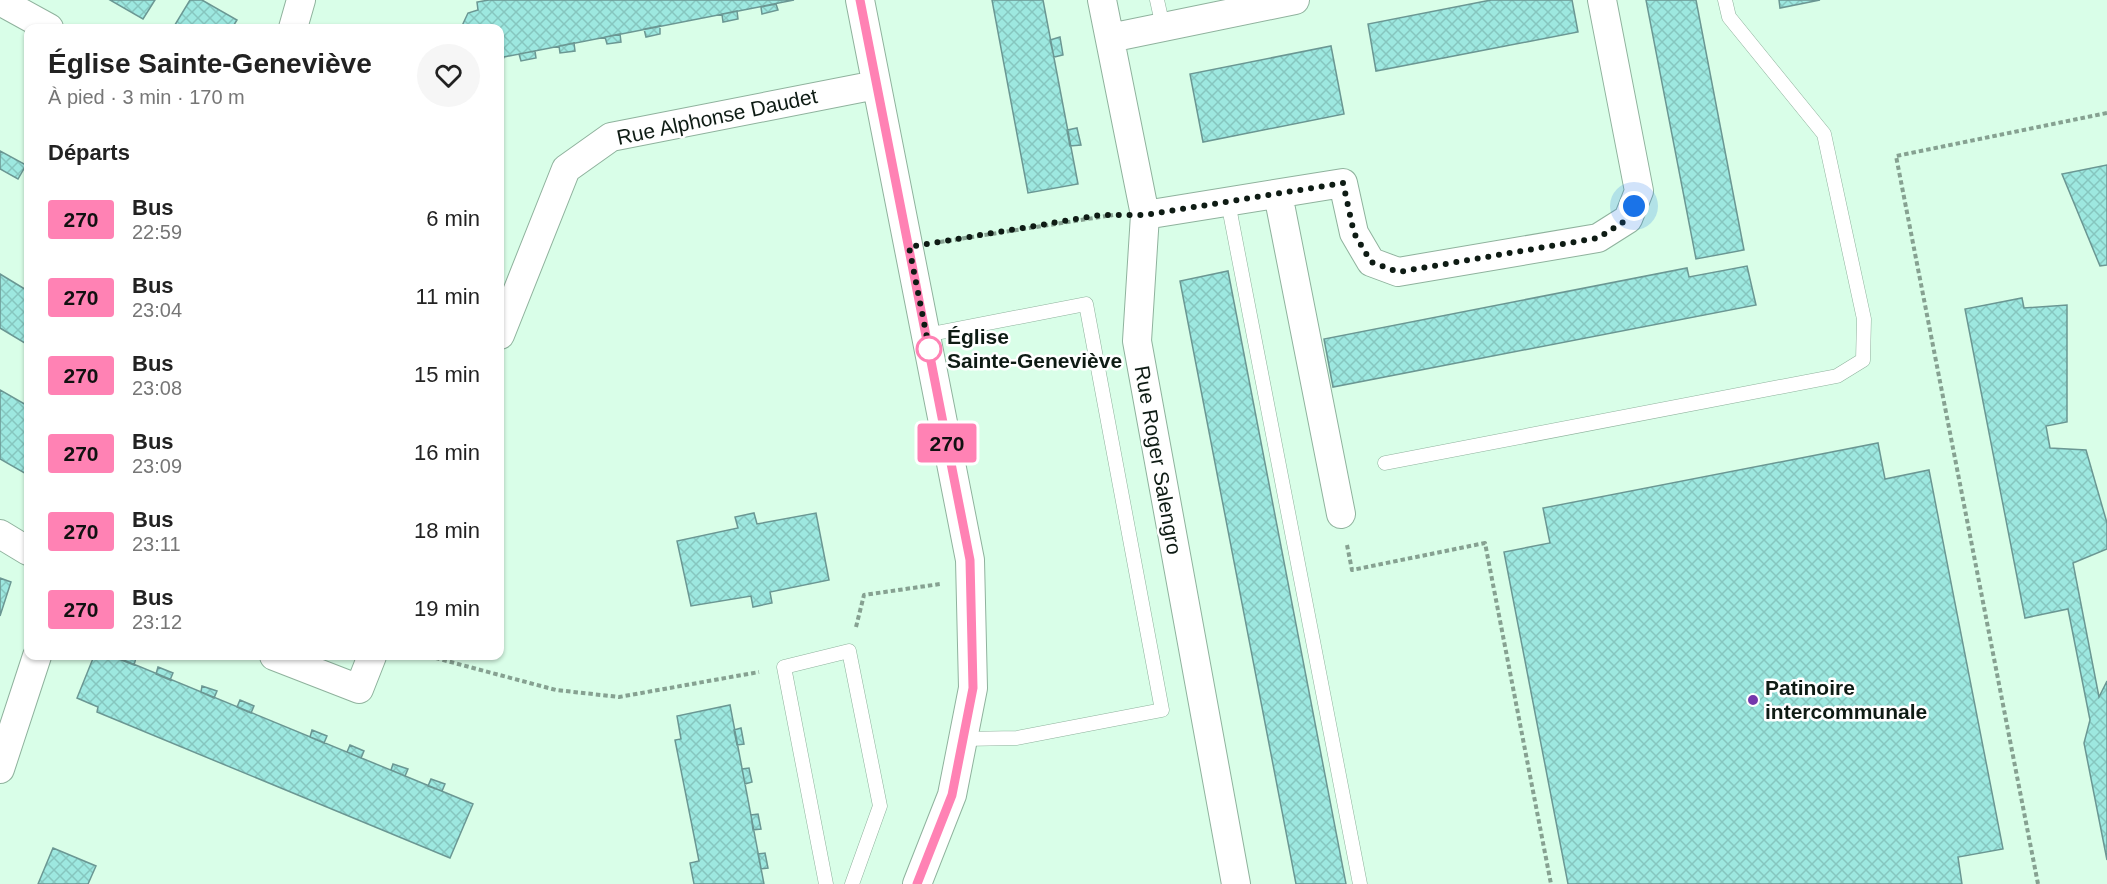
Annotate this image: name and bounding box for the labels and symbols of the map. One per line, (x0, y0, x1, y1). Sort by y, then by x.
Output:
street label: Rue Alphonse Daudet (615, 84, 819, 149)
your location (1619, 191, 1649, 221)
place label: Église Sainte-Geneviève (947, 325, 1122, 372)
marker: Église Sainte-Geneviève (916, 336, 942, 362)
street label: Rue Roger Salengro (1131, 364, 1186, 556)
line badge: 270 (912, 424, 982, 462)
place label: Patinoire intercommunale (1765, 676, 1927, 723)
marker: Patinoire intercommunale (1746, 693, 1760, 707)

